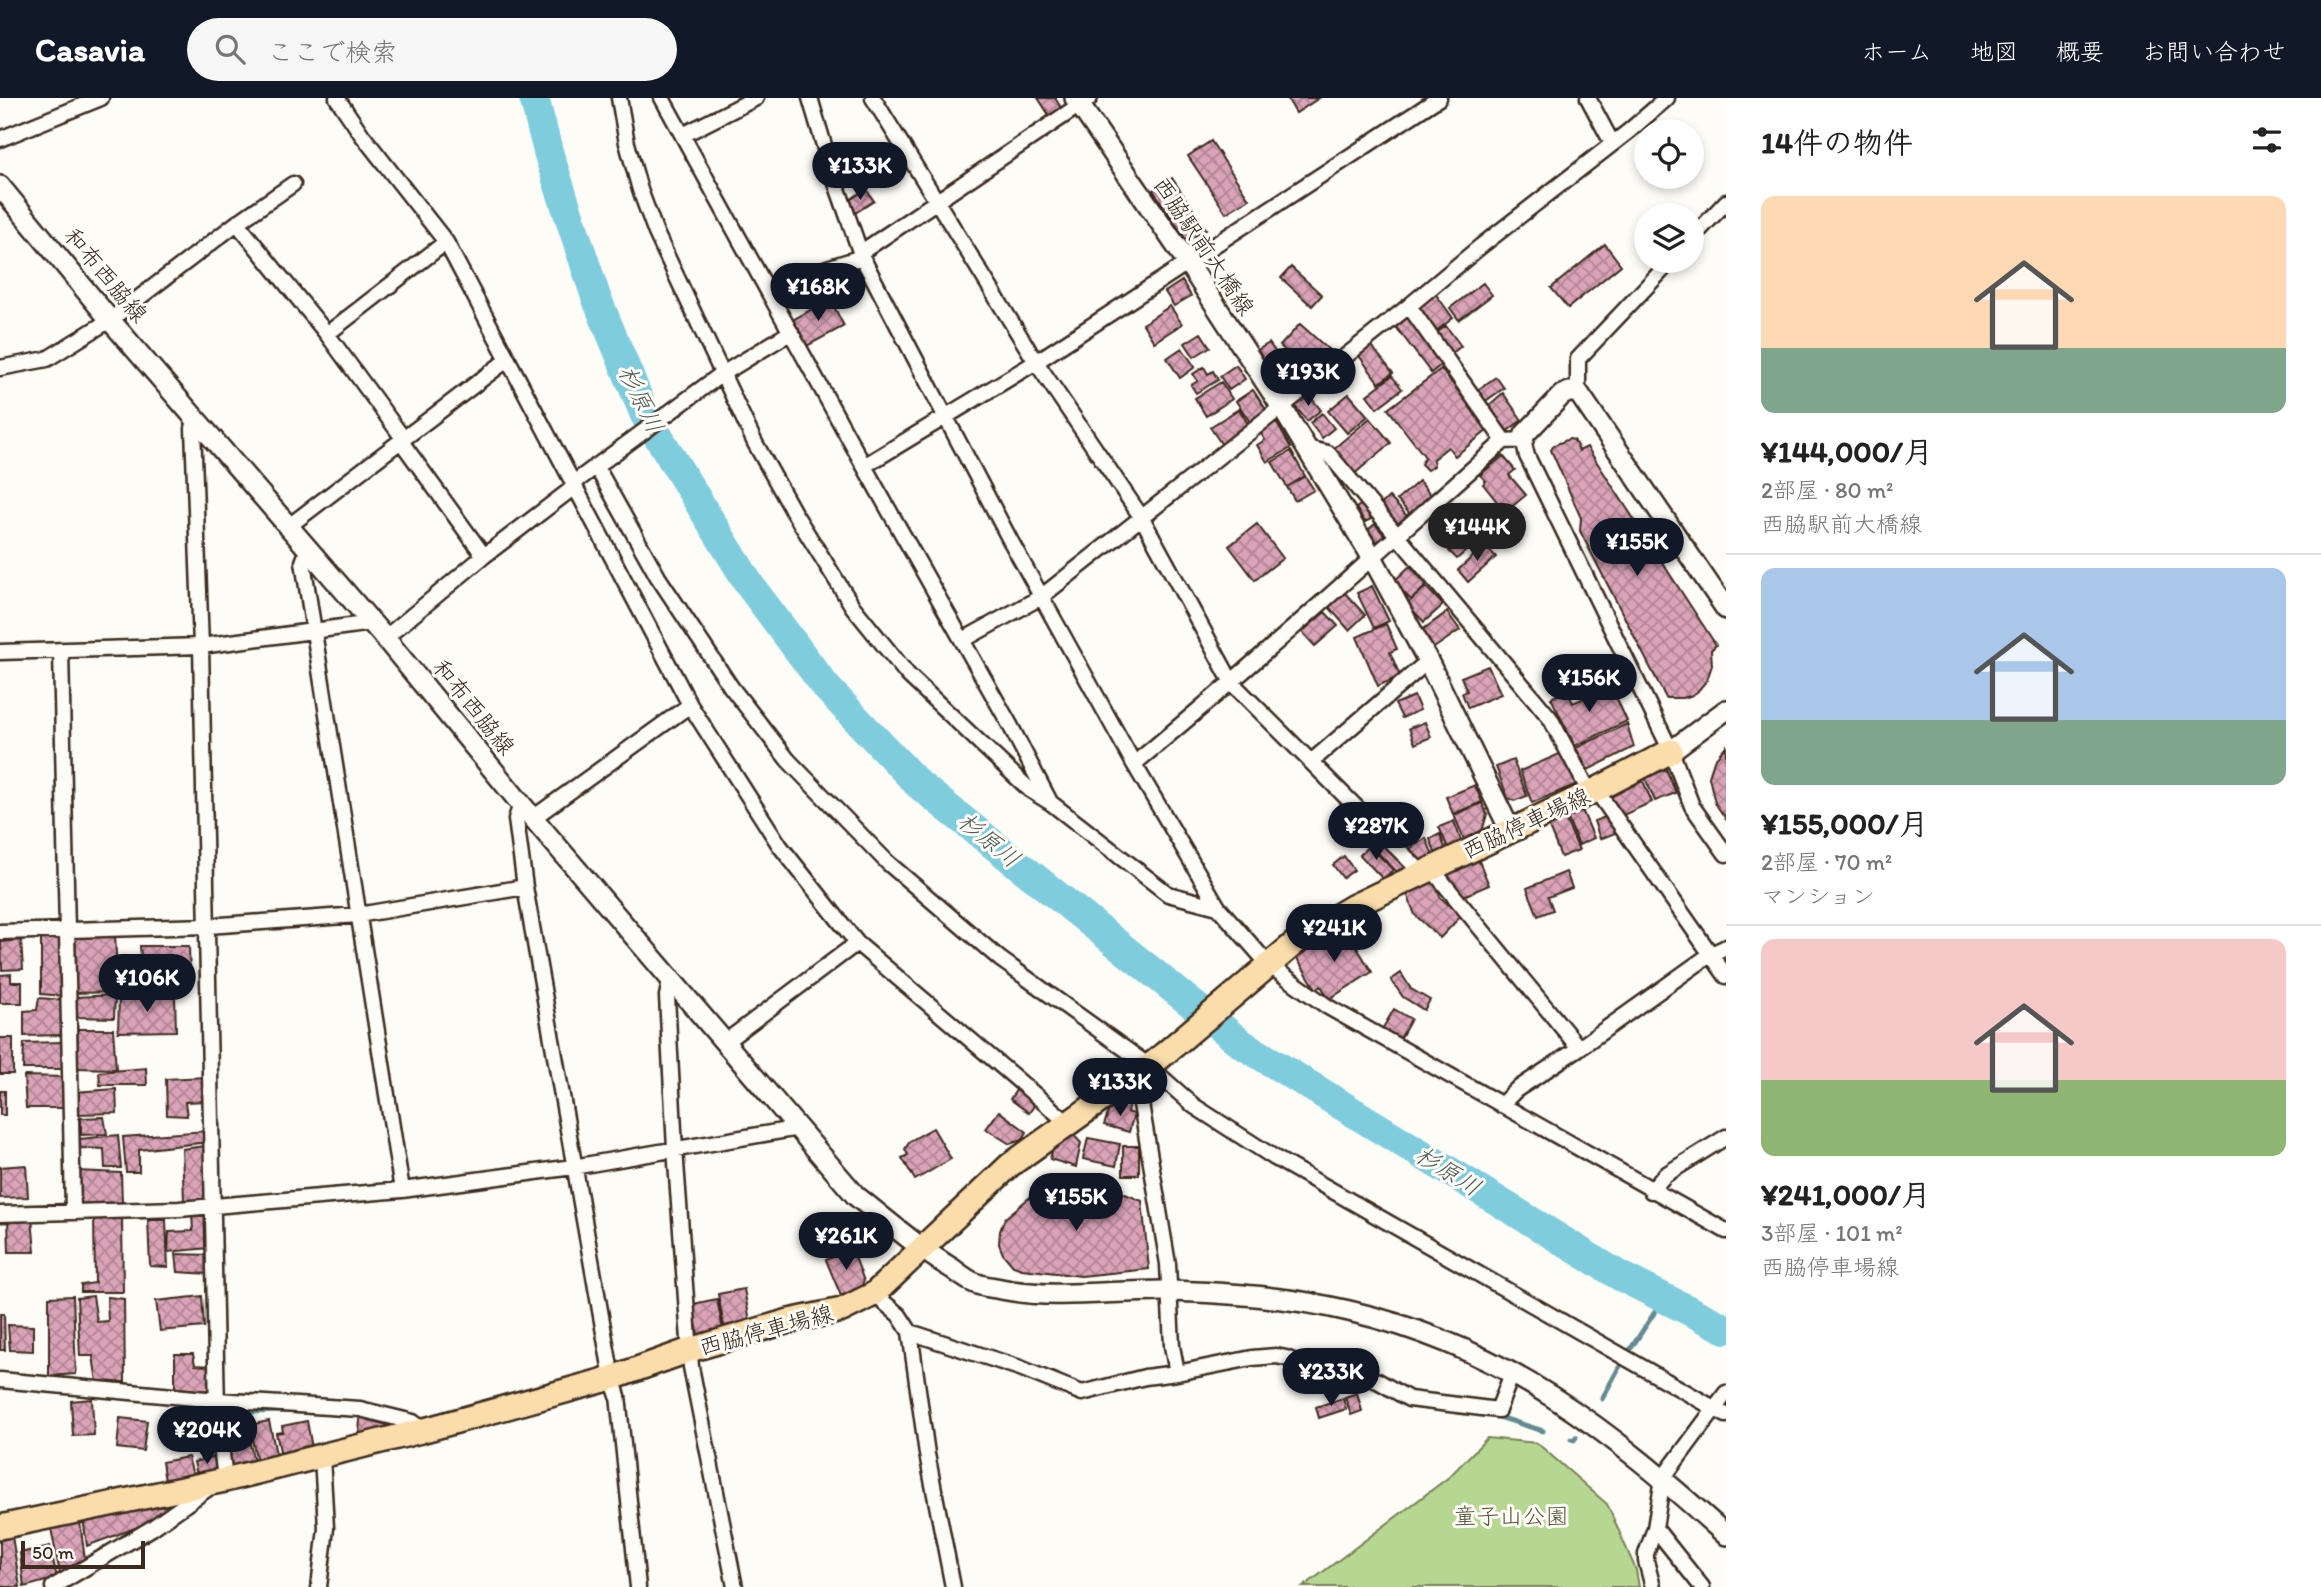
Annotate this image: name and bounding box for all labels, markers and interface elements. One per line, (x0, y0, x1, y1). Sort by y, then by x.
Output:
search box (187, 18, 677, 81)
text: Casavia (35, 30, 145, 69)
icon: search (211, 30, 249, 68)
text: ここで検索 (267, 36, 397, 68)
text: ホーム (1861, 37, 1932, 66)
text: 地図 (1970, 37, 2018, 66)
text: 概要 (2056, 37, 2104, 66)
text: お問い合わせ (2142, 37, 2286, 66)
map controls (1634, 119, 1704, 273)
button: locate (1634, 119, 1704, 189)
icon: filters (2248, 121, 2286, 159)
text: 14件の物件 (1761, 124, 1913, 161)
pin: ¥133K (811, 142, 909, 202)
text: ¥133K (828, 151, 892, 179)
street label: 西脇駅前大橋線 (1147, 171, 1261, 321)
button: layers (1634, 203, 1704, 273)
street label: 和布西脇線 (58, 222, 154, 328)
icon: home (1961, 242, 2087, 368)
pin: ¥168K (769, 264, 867, 323)
text: ¥168K (786, 272, 850, 300)
pin: ¥193K (1259, 348, 1357, 408)
text: ¥193K (1277, 357, 1339, 385)
water label: 杉原川 (613, 360, 670, 437)
text: ¥144,000/月 (1761, 433, 1933, 470)
text: 2部屋 · 80 m² (1761, 476, 1893, 504)
pin: ¥144K (1428, 504, 1526, 563)
text: 西脇駅前大橋線 (1761, 510, 1922, 538)
text: ¥144K (1444, 512, 1510, 540)
pin: ¥155K (1588, 518, 1686, 578)
text: ¥155K (1606, 527, 1668, 555)
icon: home (1961, 614, 2087, 740)
street label: 和布西脇線 (427, 654, 521, 760)
pin: ¥156K (1540, 654, 1638, 714)
text: ¥156K (1558, 663, 1620, 691)
street label: 西脇停車場線 (1458, 781, 1594, 865)
pin: ¥287K (1327, 802, 1425, 862)
text: ¥155,000/月 (1761, 805, 1928, 842)
water label: 杉原川 (952, 806, 1026, 874)
text: ¥287K (1344, 811, 1408, 839)
text: 2部屋 · 70 m² (1761, 848, 1892, 876)
text: マンション (1761, 882, 1875, 910)
pin: ¥241K (1285, 904, 1383, 964)
text: ¥241K (1302, 913, 1366, 941)
pin: ¥106K (98, 954, 196, 1014)
text: ¥106K (115, 963, 179, 991)
icon: home (1961, 985, 2087, 1111)
pin: ¥133K (1071, 1058, 1169, 1118)
text: ¥133K (1088, 1067, 1152, 1095)
water label: 杉原川 (1410, 1139, 1486, 1202)
pin: ¥155K (1027, 1174, 1125, 1233)
text: ¥241,000/月 (1761, 1176, 1931, 1213)
text: ¥155K (1045, 1182, 1107, 1210)
pin: ¥261K (797, 1212, 895, 1272)
text: 3部屋 · 101 m² (1761, 1219, 1903, 1247)
text: ¥261K (815, 1221, 877, 1249)
text: 西脇停車場線 (1761, 1253, 1899, 1281)
street label: 西脇停車場線 (696, 1299, 836, 1361)
pin: ¥233K (1282, 1348, 1380, 1408)
text: ¥233K (1299, 1357, 1363, 1385)
pin: ¥204K (158, 1406, 256, 1466)
text: ¥204K (173, 1415, 241, 1443)
park label: 童子山公園 (1454, 1502, 1569, 1530)
scale bar (21, 1538, 145, 1570)
text: 50 m (32, 1541, 74, 1564)

